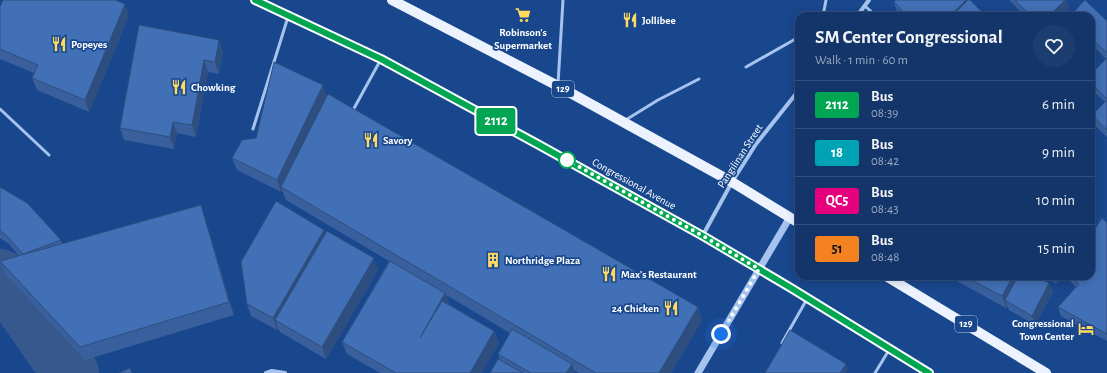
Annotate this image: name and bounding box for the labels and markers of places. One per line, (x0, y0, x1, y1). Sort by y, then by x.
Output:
supermarket icon: Robinson's Supermarket (514, 6, 532, 24)
restaurant icon: Jollibee (621, 11, 639, 29)
place label: Jollibee (642, 15, 676, 26)
place label: Robinson's Supermarket (494, 27, 552, 51)
restaurant icon: Popeyes (50, 35, 68, 53)
place label: Popeyes (71, 39, 107, 50)
restaurant icon: Chowking (170, 78, 188, 96)
place label: Chowking (191, 82, 236, 93)
restaurant icon: Savory (362, 131, 380, 149)
place label: Savory (383, 135, 413, 146)
unlabelled marker (558, 151, 576, 169)
building icon: Northridge Plaza (484, 251, 502, 269)
place label: Northridge Plaza (505, 255, 581, 266)
restaurant icon: Max's Restaurant (600, 265, 618, 283)
place label: Max's Restaurant (621, 269, 697, 280)
restaurant icon: 24 Chicken (662, 299, 680, 317)
place label: 24 Chicken (612, 303, 659, 314)
place label: Congressional Town Center (1012, 318, 1074, 342)
hotel icon: Congressional Town Center (1077, 320, 1095, 338)

